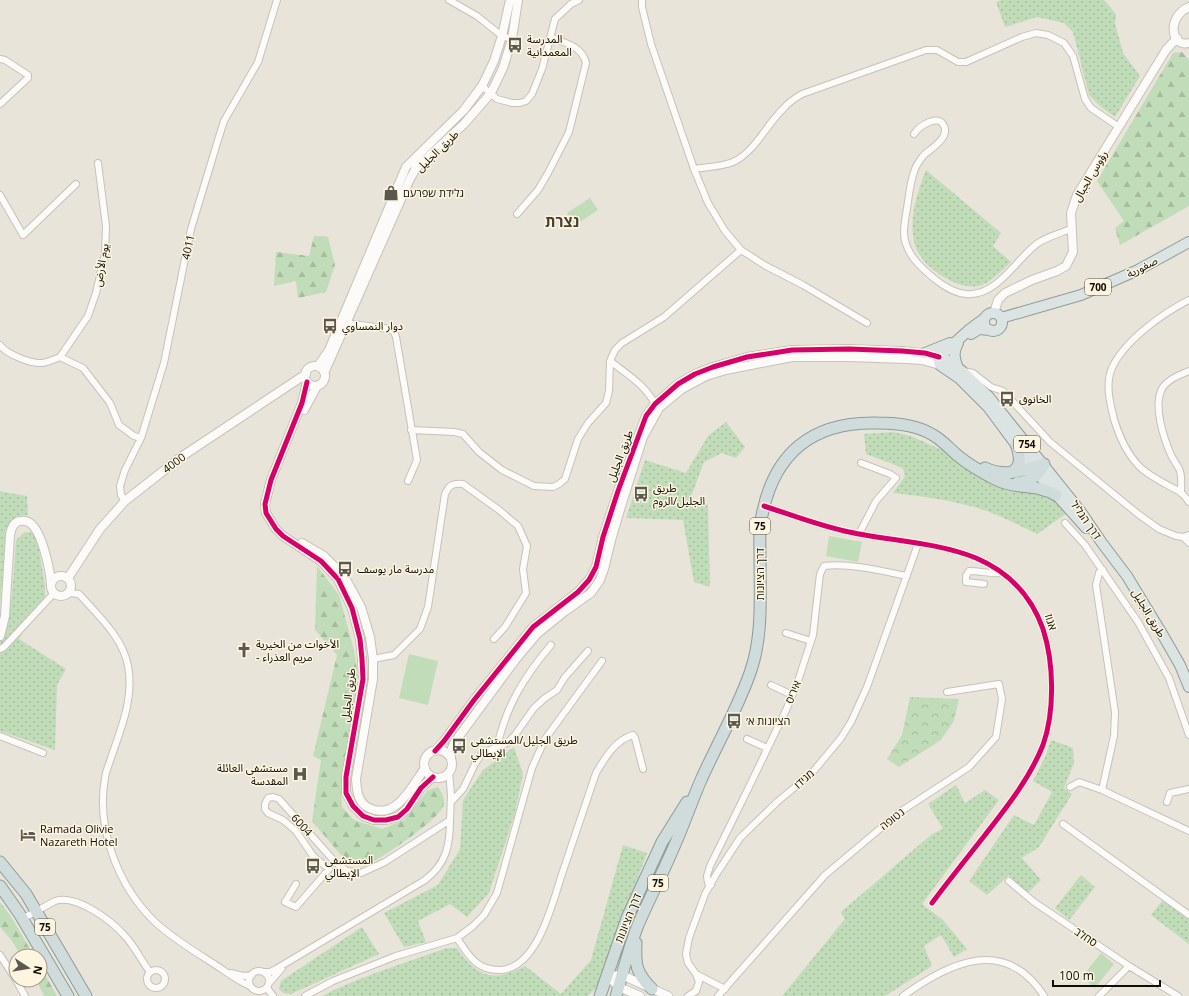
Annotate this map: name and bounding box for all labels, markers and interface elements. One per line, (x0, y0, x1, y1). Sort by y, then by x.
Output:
place label: المدرسة المعمدانية (527, 31, 572, 59)
bus stop icon: المدرسة المعمدانية (506, 36, 524, 54)
street label: طريق الجليل (412, 126, 461, 175)
street label: رؤوس الجبال (1069, 147, 1110, 204)
shop icon: גלידת שפרעם (382, 184, 400, 202)
place label: גלידת שפרעם (403, 185, 464, 200)
district label: נצרת (545, 211, 579, 231)
street label: 4011 (178, 233, 197, 261)
street label: يوم الأرض (89, 242, 113, 288)
street label: صفورية (1124, 252, 1160, 281)
road number: 700 (1085, 279, 1111, 295)
bus stop icon: دوار النمساوي (321, 317, 339, 335)
place label: دوار النمساوي (342, 318, 403, 336)
bus stop icon: الخانوق (998, 390, 1016, 408)
place label: الخانوق (1019, 391, 1051, 406)
street label: طريق الجليل (603, 428, 636, 484)
road number: 754 (1014, 436, 1040, 452)
street label: 4000 (159, 449, 188, 476)
place label: طريق الجليل/الروم (653, 480, 705, 509)
bus stop icon: طريق الجليل/الروم (632, 485, 650, 503)
street label: דרך הגליל (1068, 497, 1105, 542)
road number: 75 (750, 518, 770, 534)
street label: דרך הציונות (752, 547, 767, 600)
bus stop icon: مدرسة مار يوسف (336, 560, 354, 578)
place label: مدرسة مار يوسف (357, 561, 434, 576)
street label: طريق الجليل (1129, 586, 1170, 640)
street label: אגוז (1042, 612, 1061, 632)
place label: الأخوات من الخيرية - مريم العذراء (256, 636, 339, 666)
church icon: الأخوات من الخيرية - مريم العذراء (235, 641, 253, 659)
street label: طريق الجليل (337, 667, 358, 723)
street label: איריס (781, 678, 804, 706)
bus stop icon: הציונות א׳ (725, 712, 743, 730)
place label: הציונות א׳ (746, 713, 790, 728)
place label: طريق الجليل/المستشفى الإيطالي (471, 732, 578, 763)
bus stop icon: طريق الجليل/المستشفى الإيطالي (450, 737, 468, 755)
place label: مستشفى العائلة المقدسة (217, 760, 288, 788)
hospital icon: مستشفى العائلة المقدسة (291, 765, 309, 783)
street label: מגידו (790, 766, 817, 792)
street label: נטופה (876, 804, 907, 833)
street label: 6004 (288, 810, 317, 840)
place label: Ramada Olivie Nazareth Hotel (40, 821, 117, 849)
hotel icon: Ramada Olivie Nazareth Hotel (19, 826, 37, 844)
place label: المستشفى الإيطالي (325, 852, 373, 883)
bus stop icon: المستشفى الإيطالي (304, 857, 322, 875)
road number: 75 (648, 875, 668, 891)
street label: דרך הציונות (611, 890, 644, 945)
road number: 75 (35, 919, 55, 935)
street label: סחלב (1072, 923, 1101, 950)
north arrow (8, 948, 48, 988)
scale bar (1053, 962, 1160, 988)
text: N (30, 964, 47, 976)
text: 100 m (1059, 967, 1094, 984)

